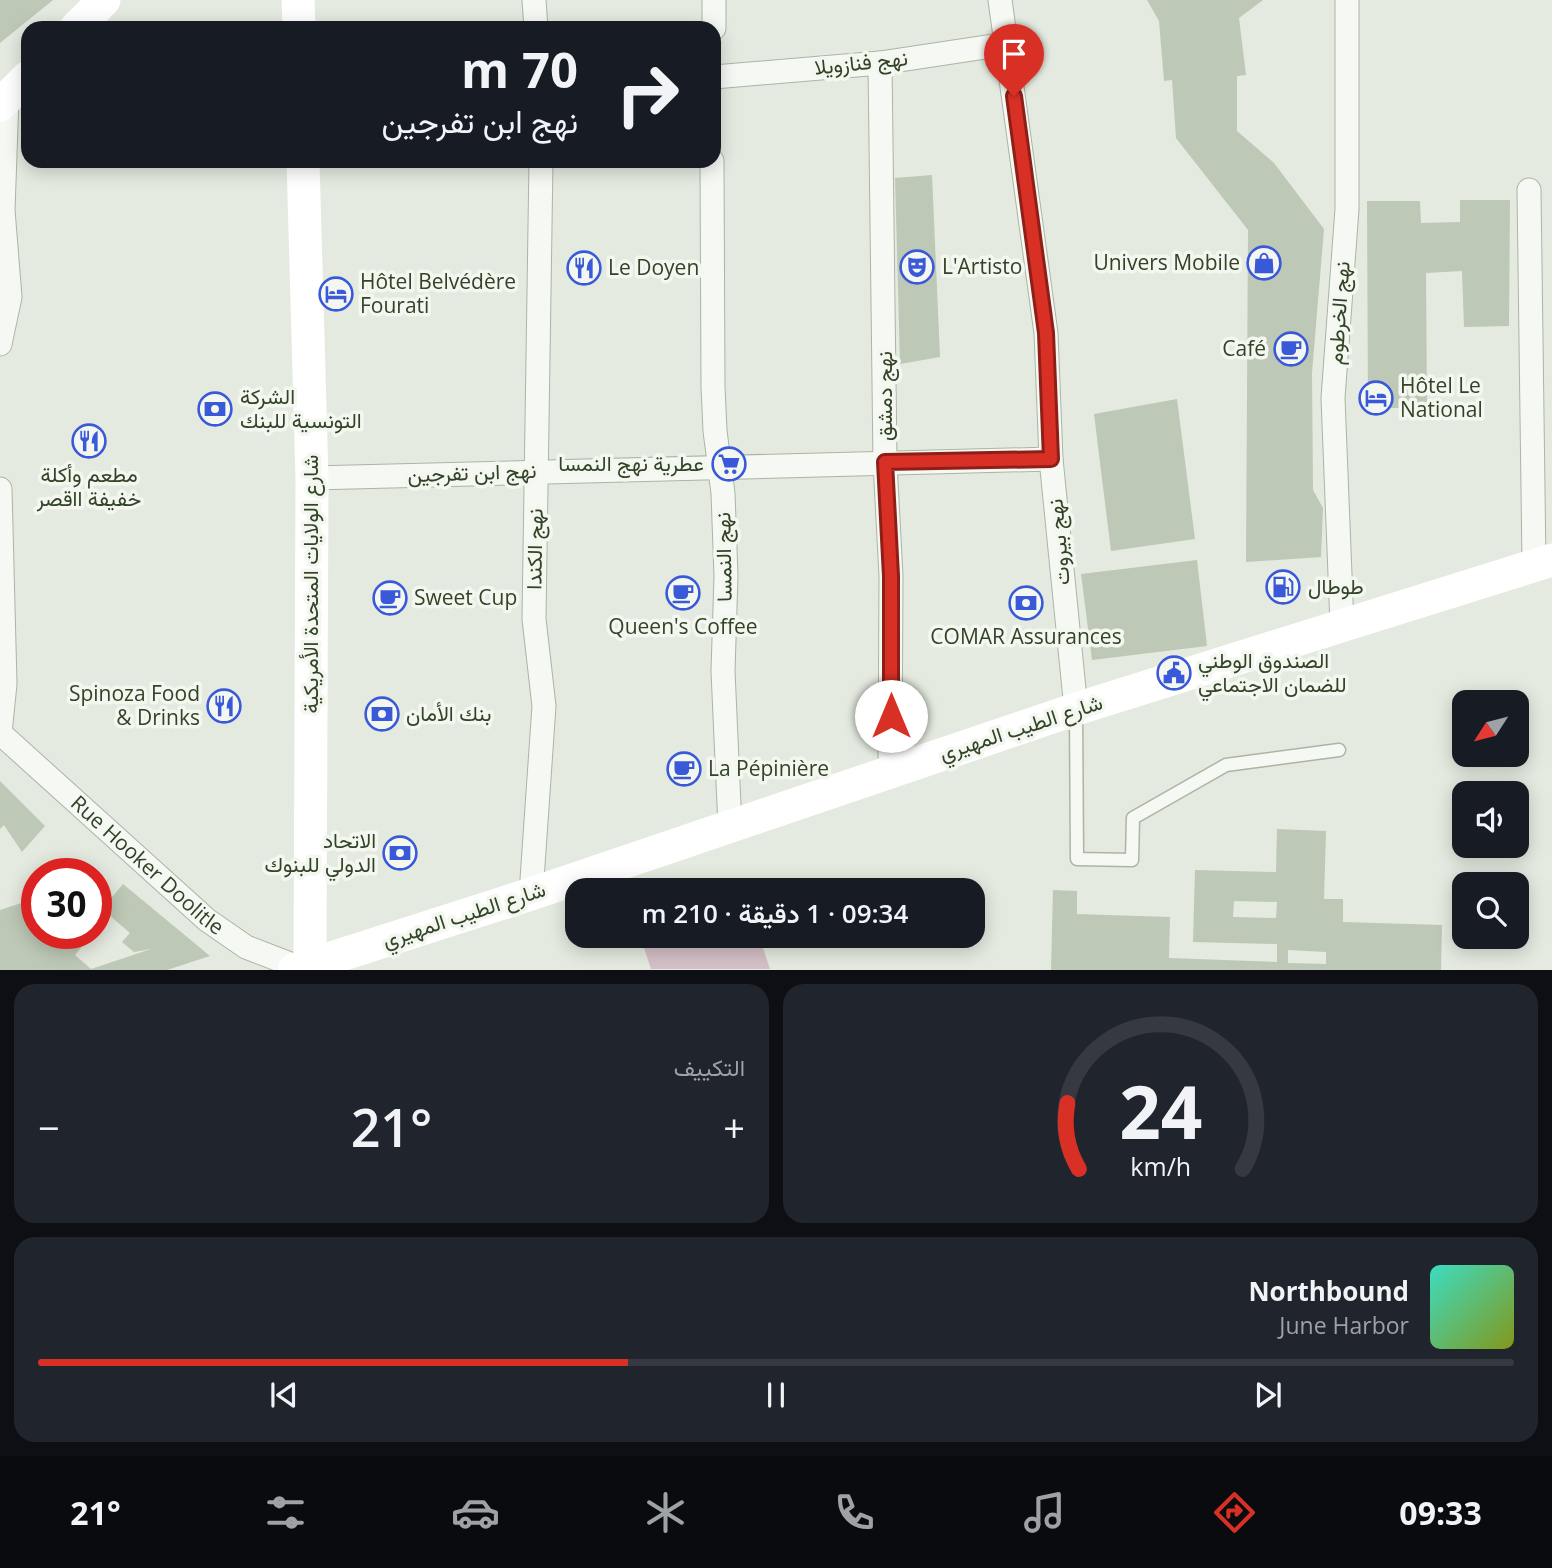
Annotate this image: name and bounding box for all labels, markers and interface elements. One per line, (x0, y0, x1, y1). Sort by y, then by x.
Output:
pin (984, 24, 1044, 96)
icon: arrive (995, 35, 1033, 73)
text: 70 m (461, 36, 578, 102)
street label: نهج فنازويلا (813, 43, 909, 82)
icon: right (602, 49, 693, 140)
text: نهج ابن تفرجين (382, 99, 578, 142)
shop icon: Univers Mobile (1245, 244, 1283, 282)
theatre icon: L'Artisto (898, 248, 936, 286)
place label: Univers Mobile (1093, 248, 1240, 276)
restaurant icon: Le Doyen (565, 249, 603, 287)
place label: L'Artisto (942, 252, 1022, 280)
place label: Le Doyen (608, 253, 699, 281)
street label: نهج الخرطوم (1320, 260, 1357, 366)
place label: Hôtel Belvédère Fourati (360, 267, 516, 319)
hotel icon: Hôtel Belvédère Fourati (317, 275, 355, 313)
cafe icon: Café (1272, 330, 1310, 368)
place label: Café (1222, 334, 1266, 362)
street label: نهج دمشق (870, 351, 899, 441)
place label: Hôtel Le National (1400, 371, 1483, 423)
hotel icon: Hôtel Le National (1357, 379, 1395, 417)
place label: الشركة التونسية للبنك (240, 382, 362, 434)
bank icon: الشركة التونسية للبنك (196, 390, 234, 428)
restaurant icon: مطعم وأكلة خفيفة ااقصر (70, 422, 108, 460)
supermarket icon: عطرية نهج النمسا (710, 445, 748, 483)
place label: عطرية نهج النمسا (558, 449, 704, 478)
street label: شارع الولايات المتحدة الأمريكية (296, 455, 325, 713)
street label: نهج ابن تفرجين (407, 456, 537, 489)
place label: مطعم وأكلة خفيفة ااقصر (36, 460, 141, 512)
street label: نهج بيروت (1040, 498, 1077, 586)
street label: نهج الكندا (519, 508, 550, 590)
street label: نهج النمسا (708, 512, 739, 602)
fuel station icon: طوطال (1264, 568, 1302, 606)
place label: طوطال (1308, 572, 1364, 600)
cafe icon: Queen's Coffee (664, 574, 702, 612)
cafe icon: Sweet Cup (371, 579, 409, 617)
place label: Sweet Cup (414, 583, 517, 611)
bank icon: COMAR Assurances (1007, 584, 1045, 622)
place label: Queen's Coffee (608, 612, 758, 640)
place label: COMAR Assurances (930, 622, 1122, 650)
place label: الصندوق الوطني للضمان الاجتماعي (1198, 646, 1347, 702)
public building icon: الصندوق الوطني للضمان الاجتماعي (1155, 654, 1193, 692)
place label: Spinoza Food & Drinks (69, 679, 200, 731)
position arrow (854, 679, 928, 753)
restaurant icon: Spinoza Food & Drinks (205, 687, 243, 725)
street label: شارع الطيب المهيري (935, 687, 1107, 770)
north arrow (1452, 690, 1530, 766)
map controls (1452, 690, 1529, 949)
bank icon: بنك الأمان (363, 695, 401, 733)
place label: بنك الأمان (406, 699, 492, 727)
cafe icon: La Pépinière (665, 750, 703, 788)
place label: La Pépinière (708, 754, 829, 782)
button: sound (1452, 781, 1529, 858)
street label: Rue Hooker Doolitle (65, 789, 230, 941)
place label: الاتحاد الدولي للبنوك (265, 826, 376, 882)
bank icon: الاتحاد الدولي للبنوك (381, 834, 419, 872)
speed limit sign: 30 (21, 858, 112, 949)
button: search (1452, 872, 1529, 949)
street label: شارع الطيب المهيري (378, 874, 550, 957)
text: 09:34 · 1 دقيقة · 210 m (642, 895, 908, 931)
text: التكييف (674, 1051, 745, 1083)
text: 24 (1119, 1062, 1202, 1161)
text: 21° (351, 1091, 432, 1162)
text: − (38, 1101, 60, 1153)
text: + (723, 1101, 745, 1153)
text: km/h (1130, 1149, 1191, 1183)
text: Northbound (1248, 1273, 1409, 1309)
text: June Harbor (1279, 1309, 1409, 1341)
icon: previous (265, 1376, 303, 1414)
icon: pause (757, 1376, 795, 1414)
icon: next (1249, 1376, 1287, 1414)
icon: filters (261, 1488, 310, 1537)
icon: car (451, 1488, 500, 1537)
icon: climate (641, 1488, 690, 1537)
icon: phone (830, 1488, 879, 1537)
icon: music (1020, 1488, 1069, 1537)
icon: directions (1210, 1488, 1259, 1537)
text: 21° (70, 1491, 121, 1534)
text: 09:33 (1399, 1491, 1482, 1534)

